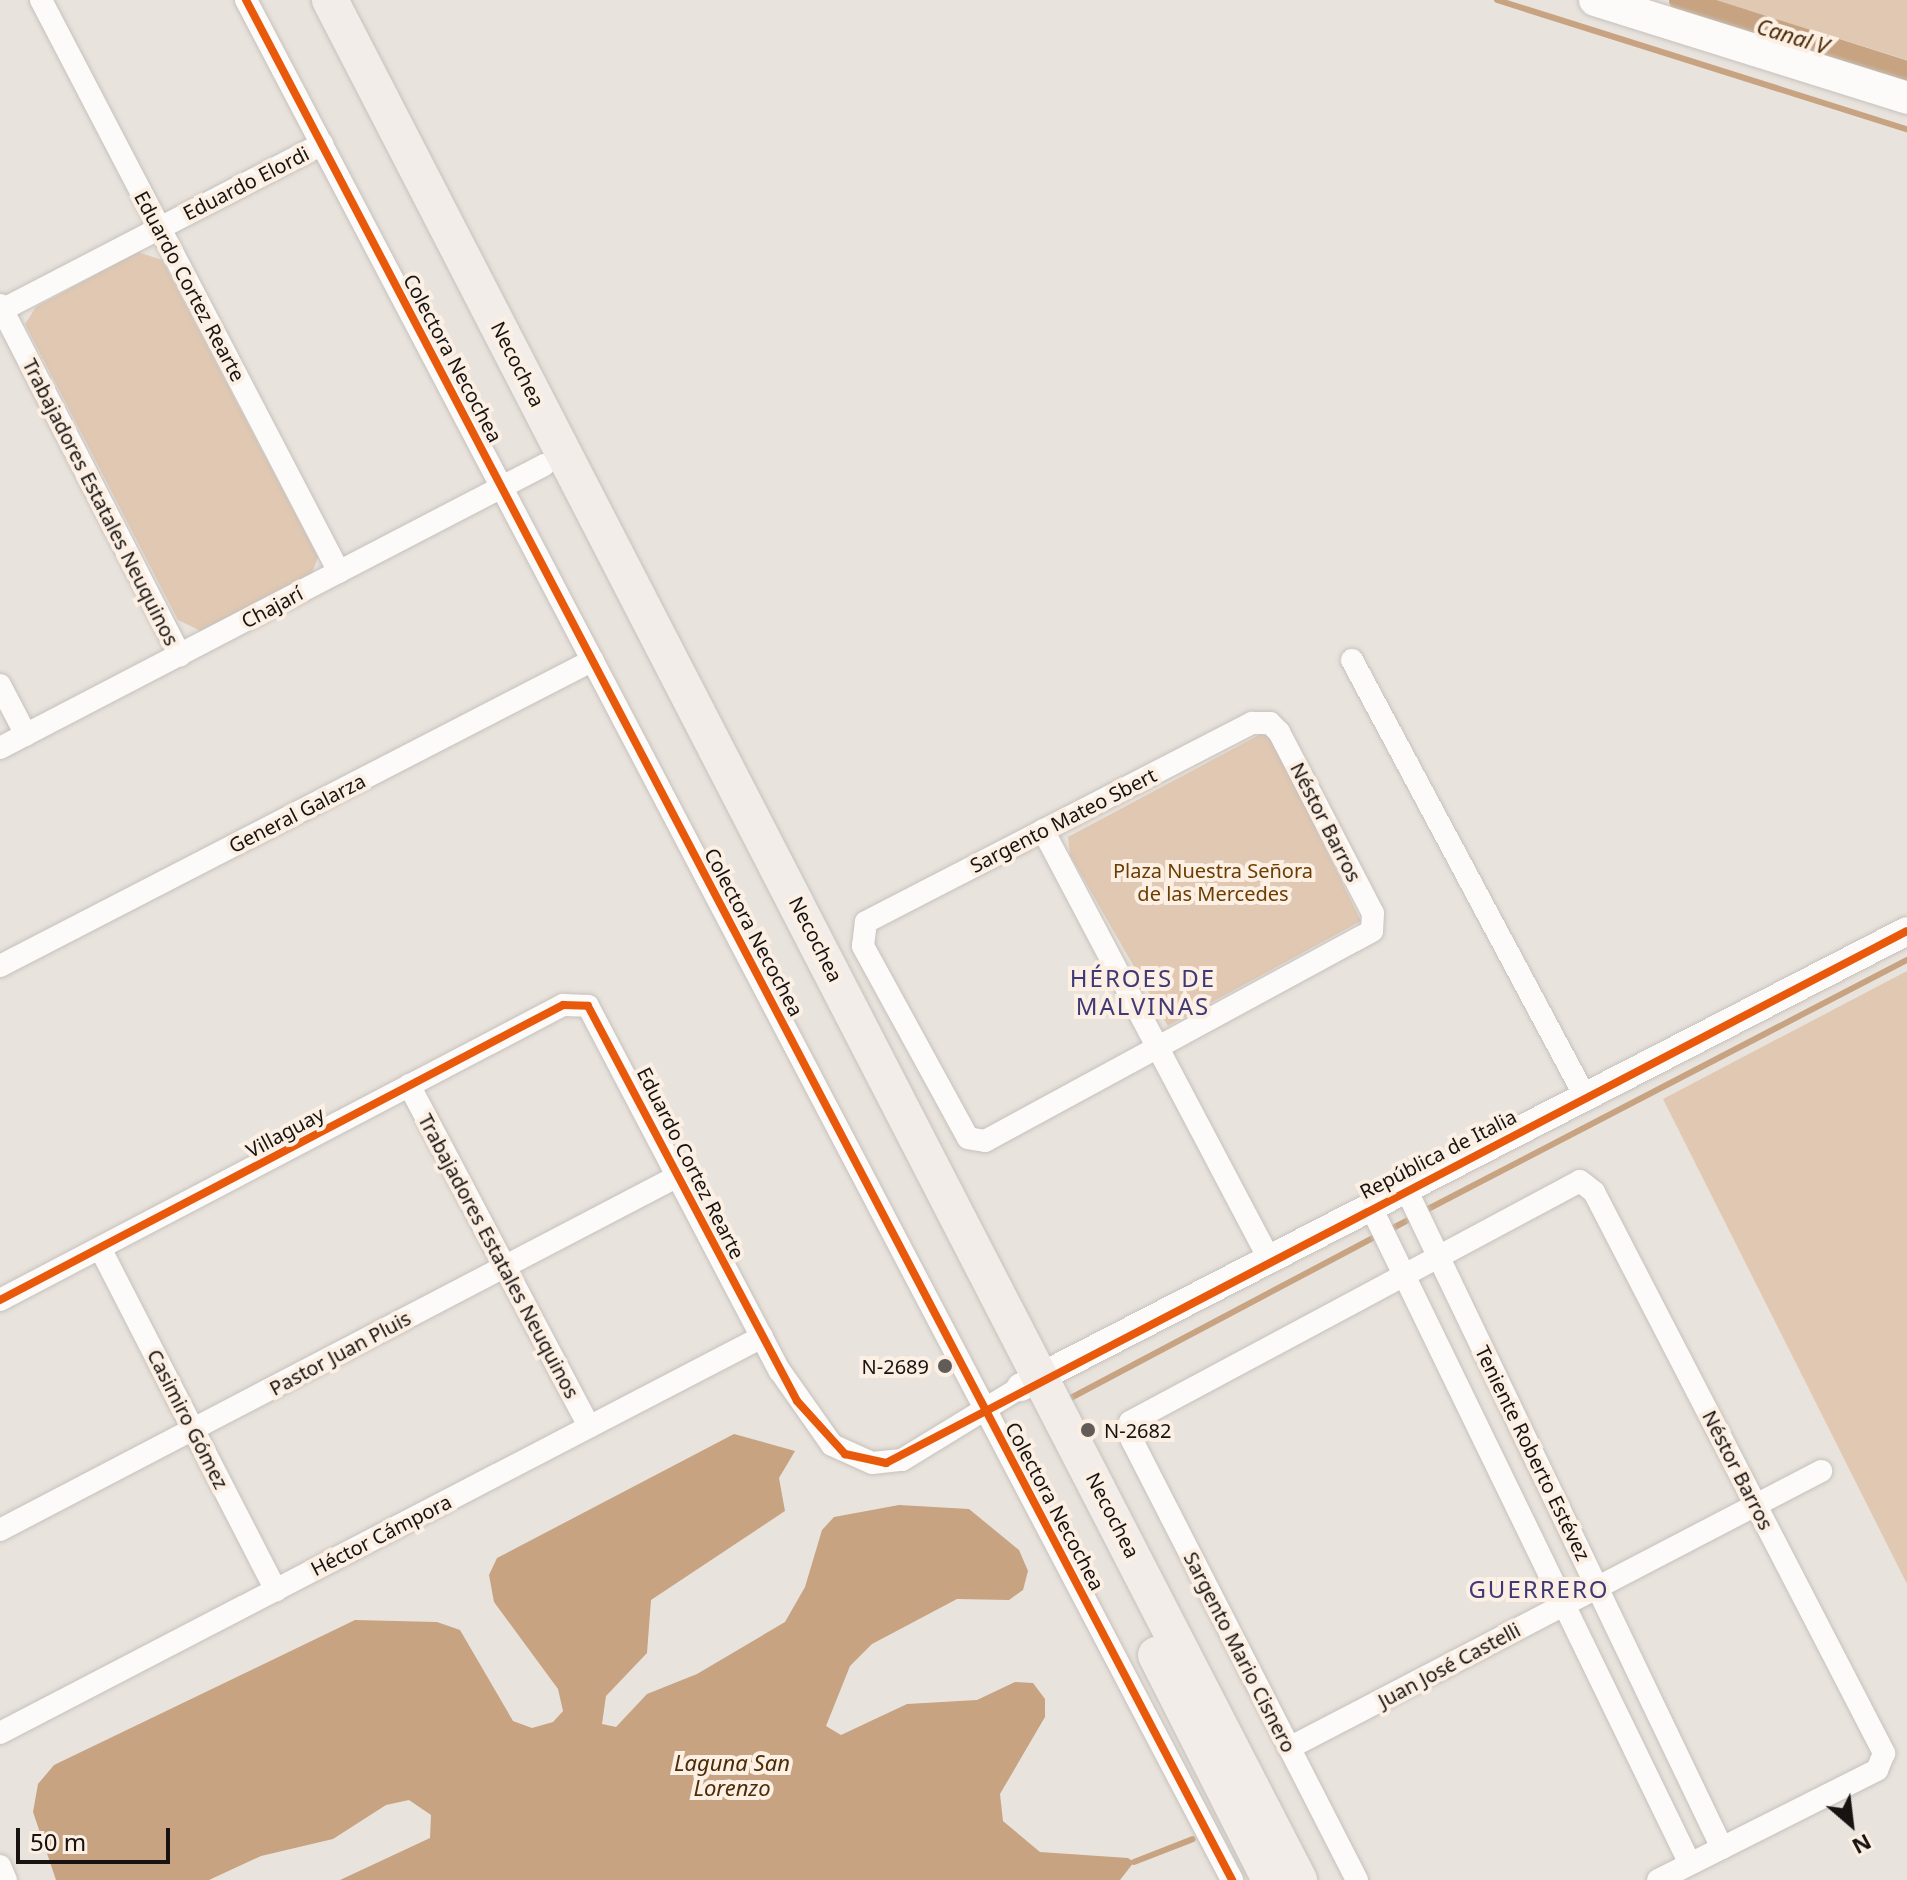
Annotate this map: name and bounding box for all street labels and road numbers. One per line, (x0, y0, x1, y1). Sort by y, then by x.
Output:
street label: Eduardo Elordi (179, 141, 313, 225)
street label: Eduardo Cortez Rearte (130, 187, 250, 385)
street label: Colectora Necochea (399, 270, 507, 446)
street label: Necochea (486, 317, 550, 411)
street label: Trabajadores Estatales Neuquinos (18, 354, 184, 650)
street label: Chajarí (237, 581, 307, 633)
street label: Néstor Barros (1286, 758, 1366, 886)
street label: Sargento Mateo Sbert (966, 763, 1160, 877)
street label: General Galarza (225, 768, 369, 858)
street label: Colectora Necochea (700, 844, 808, 1020)
street label: Necochea (784, 892, 848, 986)
street label: Eduardo Cortez Rearte (632, 1063, 750, 1263)
street label: Villaguay (242, 1102, 328, 1162)
street label: República de Italia (1356, 1104, 1520, 1204)
street label: Trabajadores Estatales Neuquinos (414, 1110, 584, 1402)
street label: Pastor Juan Pluis (265, 1306, 415, 1400)
street label: Teniente Roberto Estévez (1470, 1342, 1596, 1564)
street label: Casimiro Gómez (142, 1345, 234, 1493)
street label: Néstor Barros (1698, 1406, 1778, 1534)
street label: Colectora Necochea (1001, 1418, 1109, 1594)
street label: Necochea (1081, 1468, 1145, 1562)
street label: Héctor Cámpora (307, 1489, 455, 1581)
street label: Sargento Mario Cisnero (1179, 1548, 1301, 1756)
street label: Juan José Castelli (1374, 1617, 1524, 1713)

